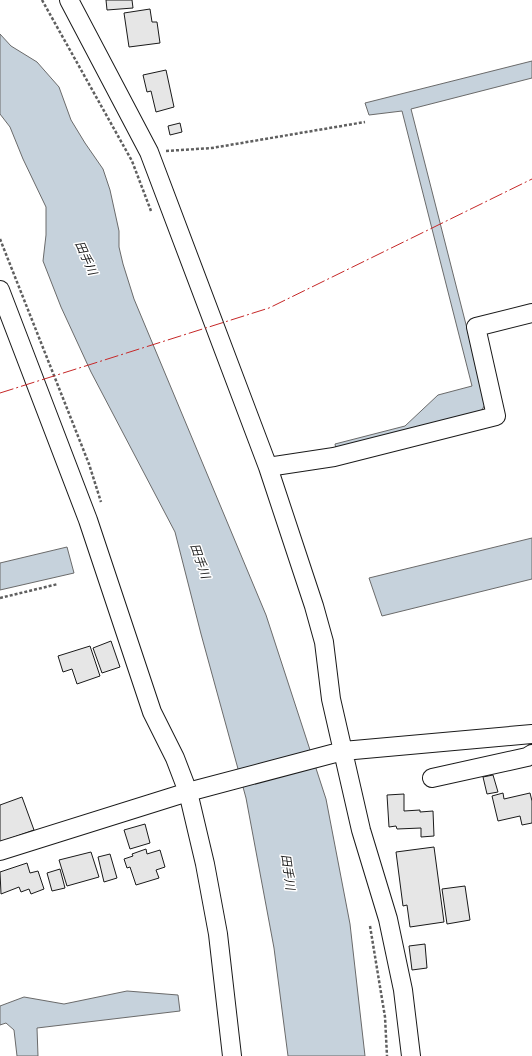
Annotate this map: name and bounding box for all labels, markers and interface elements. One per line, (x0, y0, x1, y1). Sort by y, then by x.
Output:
water label: 田手川 (72, 238, 101, 279)
water label: 田手川 (188, 541, 214, 582)
water label: 田手川 (279, 853, 299, 893)

